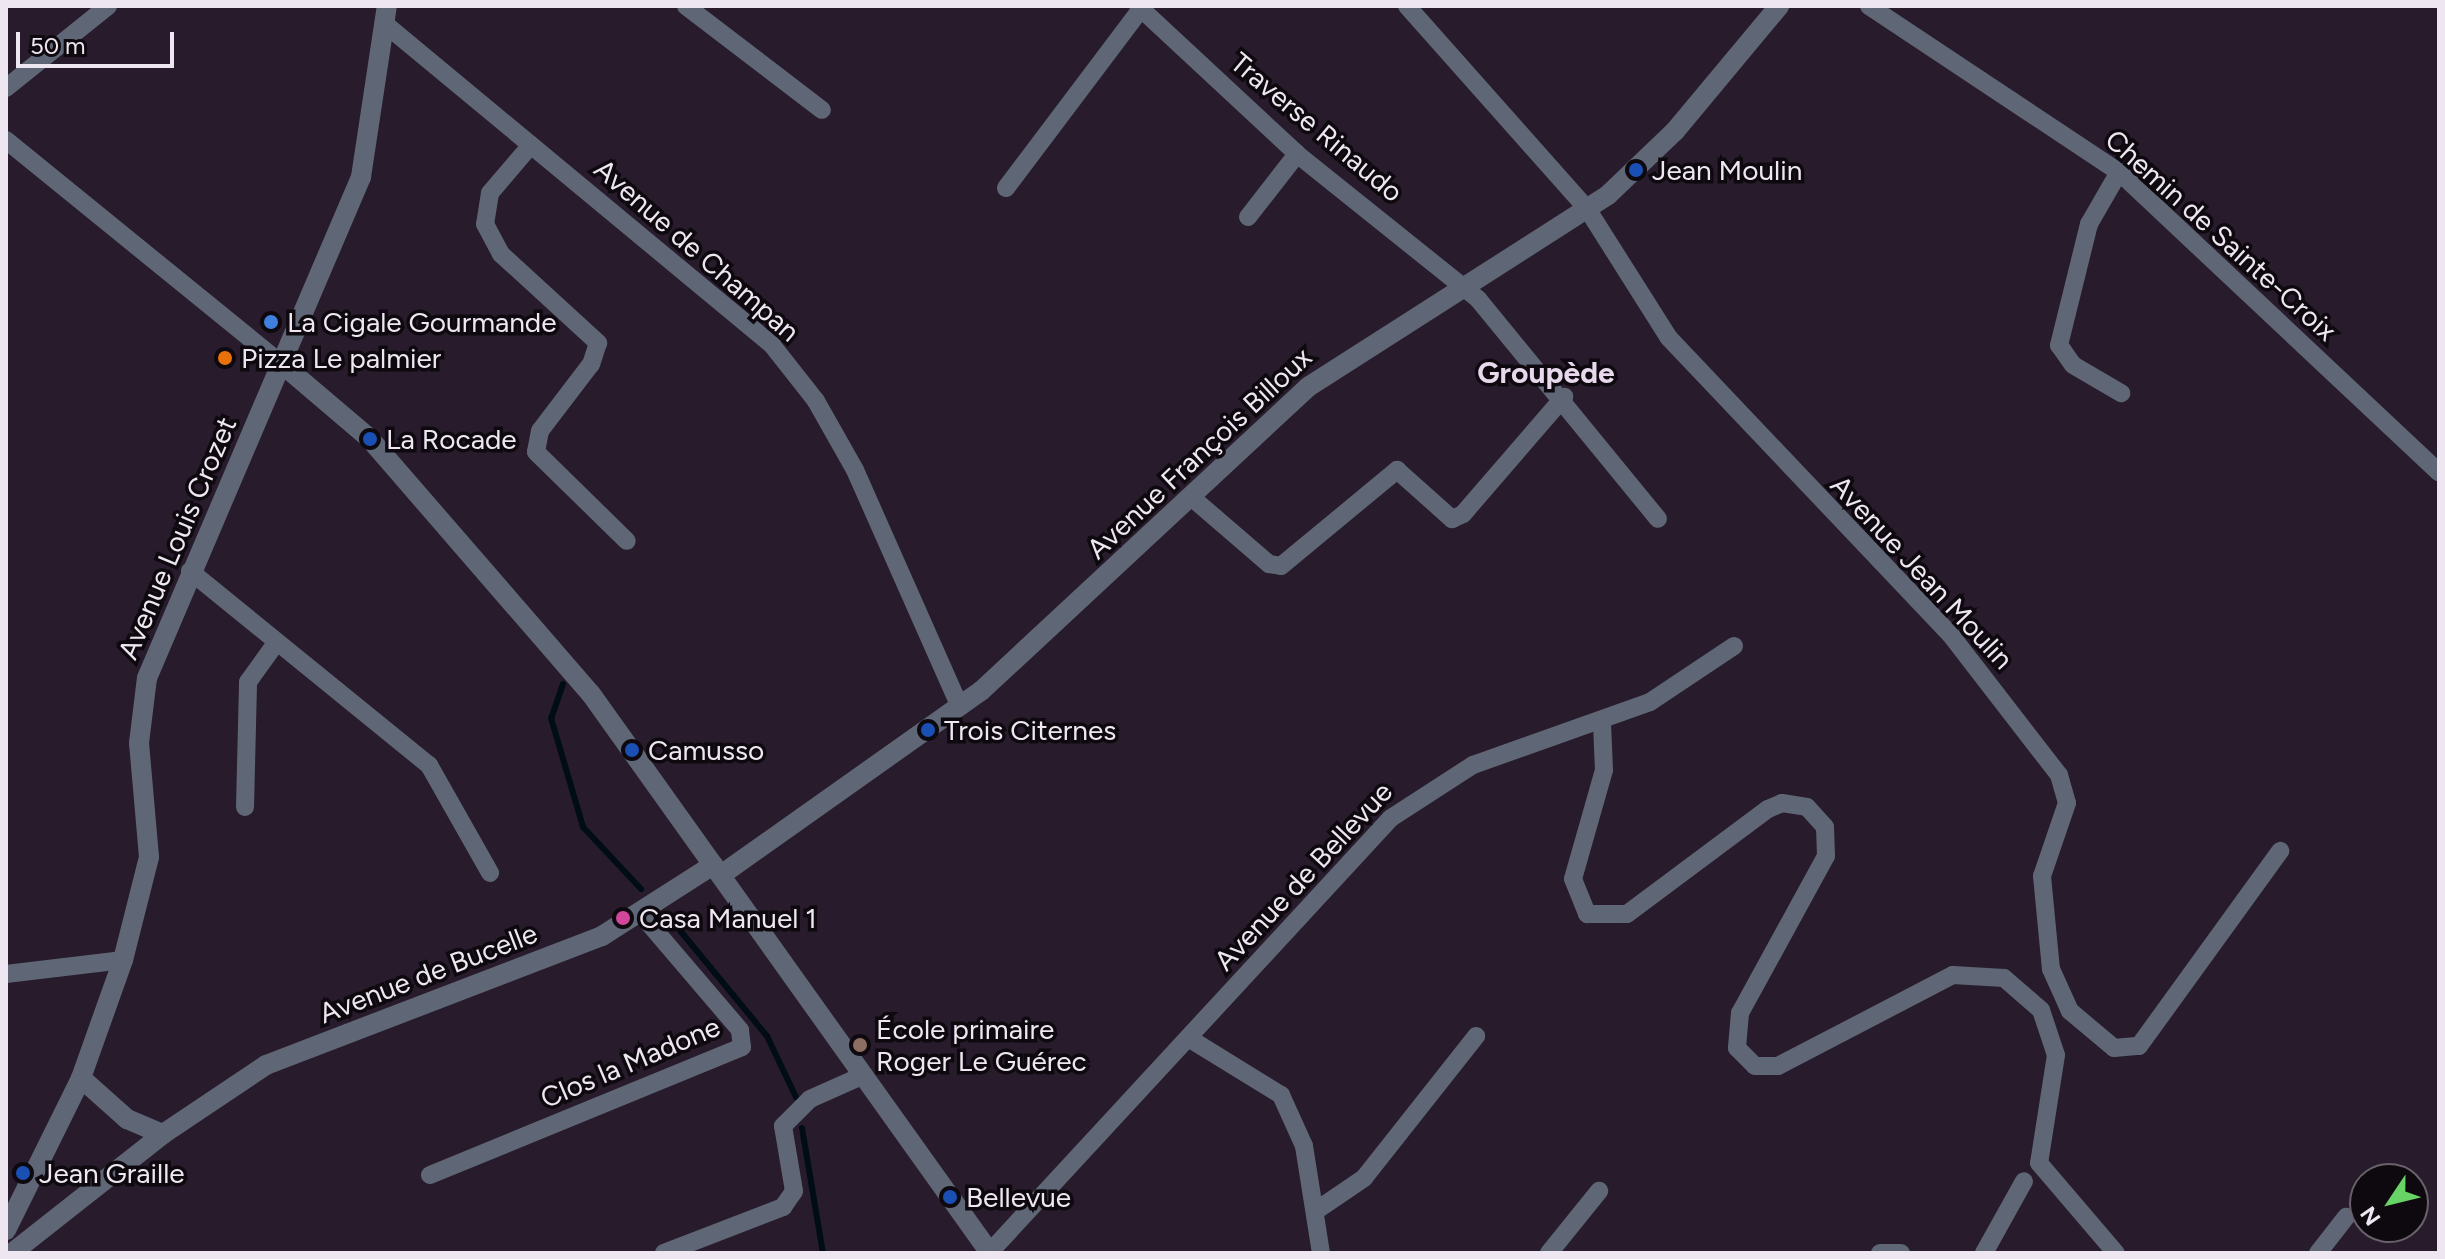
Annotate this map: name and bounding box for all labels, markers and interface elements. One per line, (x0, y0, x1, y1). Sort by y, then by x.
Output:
scale bar (20, 16, 178, 66)
text: 50 m (30, 31, 86, 60)
street label: Traverse Rinaudo (1224, 45, 1410, 209)
street label: Chemin de Sainte-Croix (2099, 122, 2343, 348)
street label: Avenue de Champan (588, 152, 806, 348)
place label: Jean Moulin (1652, 153, 1802, 187)
marker: Jean Moulin (1627, 161, 1645, 179)
place label: La Cigale Gourmande (287, 305, 557, 339)
marker: La Cigale Gourmande (262, 313, 280, 331)
street label: Avenue François Billoux (1080, 340, 1318, 566)
place label: Pizza Le palmier (241, 341, 441, 375)
marker: Pizza Le palmier (216, 349, 234, 367)
district label: Groupède (1477, 355, 1615, 391)
street label: Avenue Louis Crozet (111, 412, 243, 664)
place label: La Rocade (386, 422, 517, 456)
marker: La Rocade (361, 430, 379, 448)
street label: Avenue Jean Moulin (1824, 468, 2020, 676)
place label: Trois Citernes (944, 713, 1116, 747)
marker: Trois Citernes (919, 721, 937, 739)
place label: Camusso (648, 733, 764, 767)
marker: Camusso (623, 741, 641, 759)
street label: Avenue de Bellevue (1207, 775, 1399, 977)
place label: Casa Manuel 1 (639, 901, 817, 935)
marker: Casa Manuel 1 (614, 909, 632, 927)
street label: Avenue de Bucelle (314, 916, 542, 1030)
street label: Clos la Madone (535, 1009, 725, 1115)
place label: École primaire Roger Le Guérec (876, 1012, 1087, 1078)
marker: École primaire Roger Le Guérec (851, 1036, 869, 1054)
place label: Jean Graille (39, 1156, 185, 1190)
north arrow (2349, 1163, 2429, 1243)
marker: Jean Graille (14, 1164, 32, 1182)
place label: Bellevue (966, 1180, 1071, 1214)
marker: Bellevue (941, 1188, 959, 1206)
text: N (2355, 1201, 2387, 1231)

